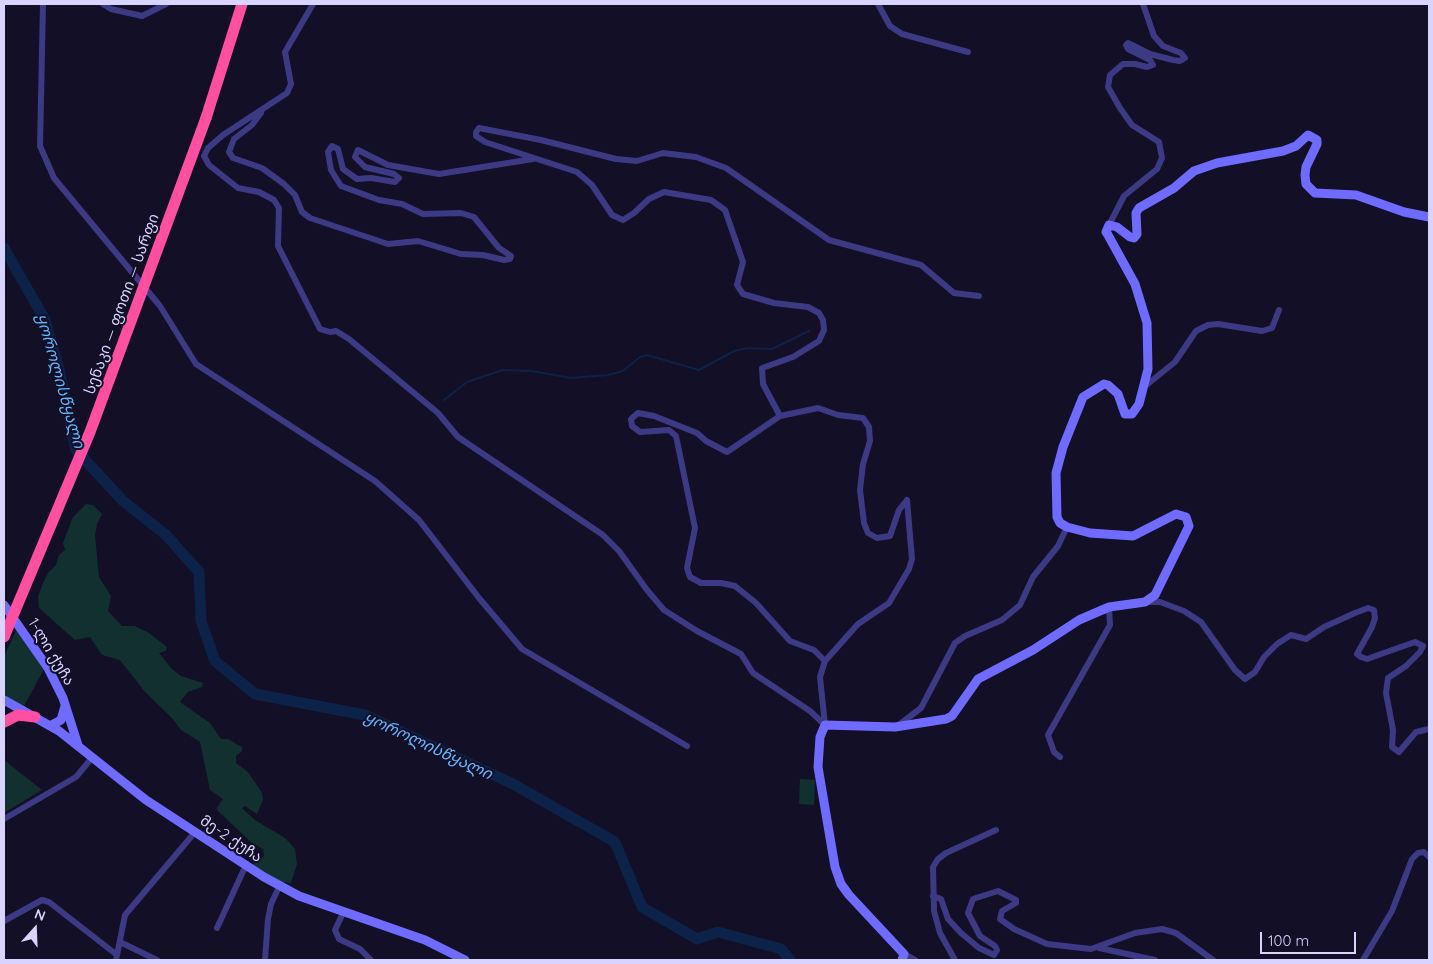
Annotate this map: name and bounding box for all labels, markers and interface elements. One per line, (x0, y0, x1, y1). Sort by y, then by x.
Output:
street label: სენაკი — ფოთი — სარფი (81, 211, 163, 397)
water label: ყოროლისწყალი (32, 312, 88, 450)
street label: 1-ლი ქუჩა (24, 615, 78, 689)
water label: ყოროლისწყალი (361, 708, 495, 784)
street label: მე-2 ქუჩა (197, 812, 265, 866)
north arrow (10, 904, 60, 954)
text: N (32, 905, 48, 925)
scale bar (1263, 922, 1359, 954)
text: 100 m (1268, 931, 1309, 950)

